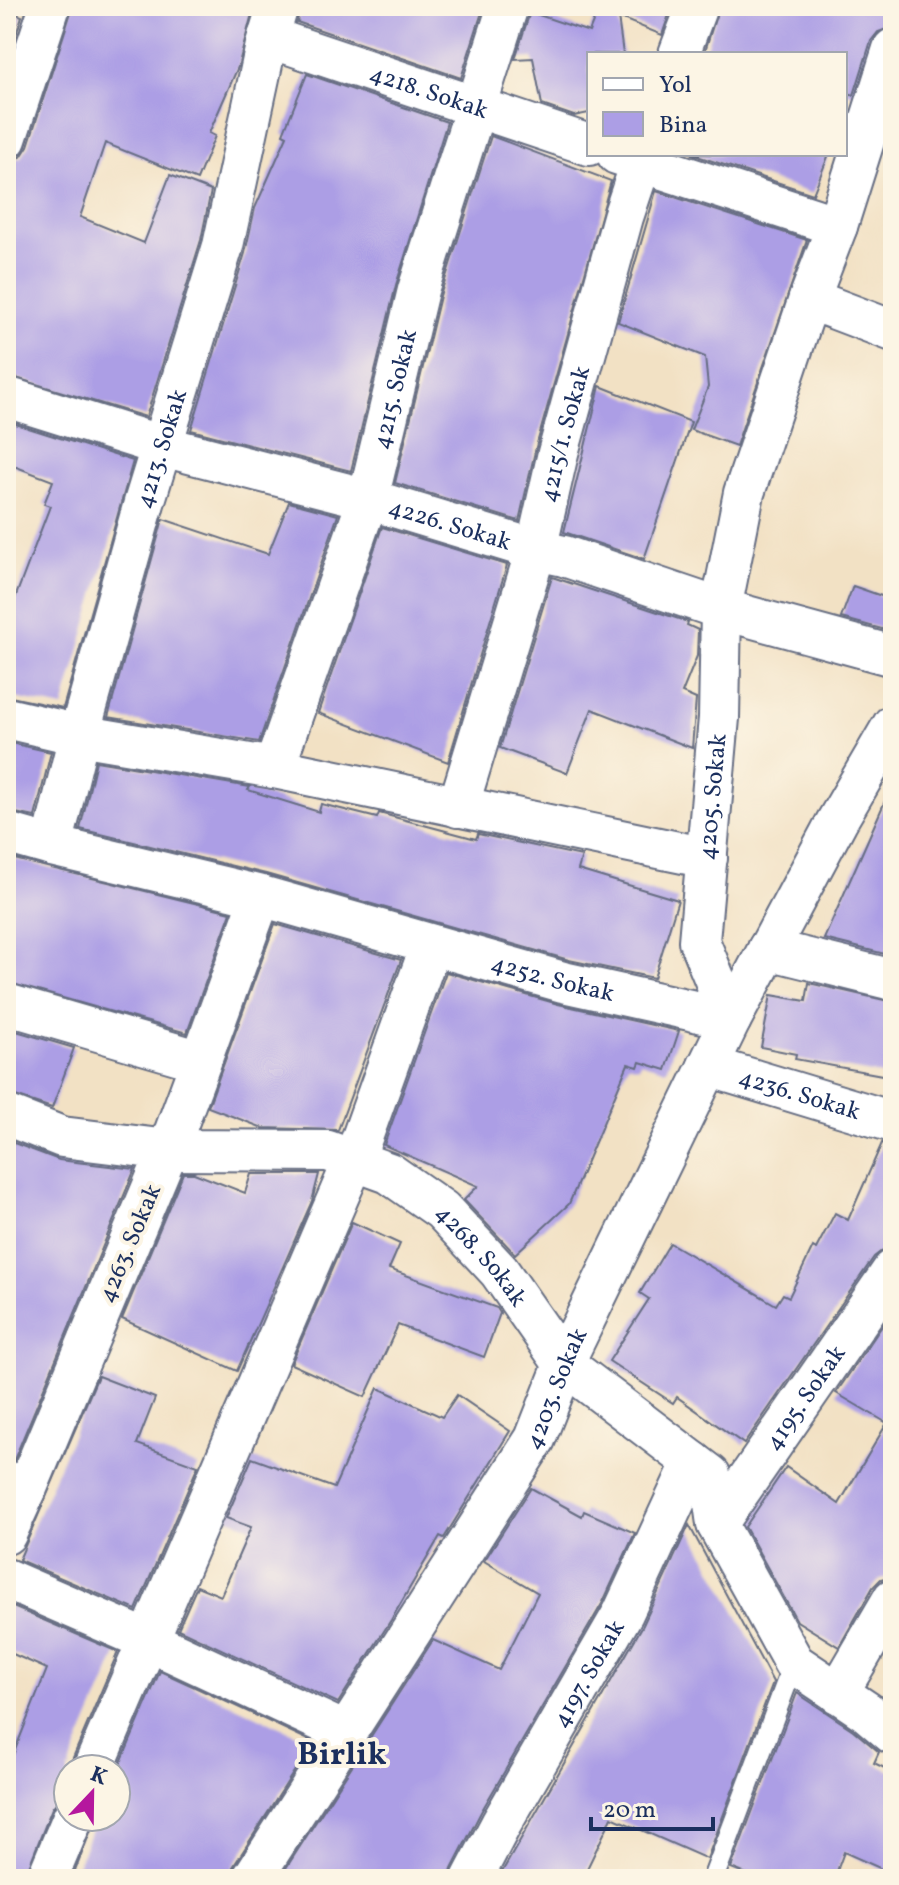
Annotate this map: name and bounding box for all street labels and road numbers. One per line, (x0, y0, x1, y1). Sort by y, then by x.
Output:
street label: 4218. Sokak (365, 57, 492, 129)
street label: 4215. Sokak (365, 326, 427, 453)
street label: 4215/1. Sokak (532, 362, 600, 506)
street label: 4213. Sokak (128, 385, 197, 513)
street label: 4226. Sokak (384, 491, 515, 560)
street label: 4205. Sokak (691, 732, 737, 862)
street label: 4252. Sokak (487, 947, 617, 1012)
street label: 4236. Sokak (734, 1061, 864, 1130)
street label: 4263. Sokak (91, 1179, 171, 1308)
street label: 4268. Sokak (426, 1198, 534, 1315)
street label: 4203. Sokak (518, 1323, 597, 1457)
street label: 4195. Sokak (758, 1339, 855, 1458)
street label: 4197. Sokak (545, 1614, 634, 1735)

